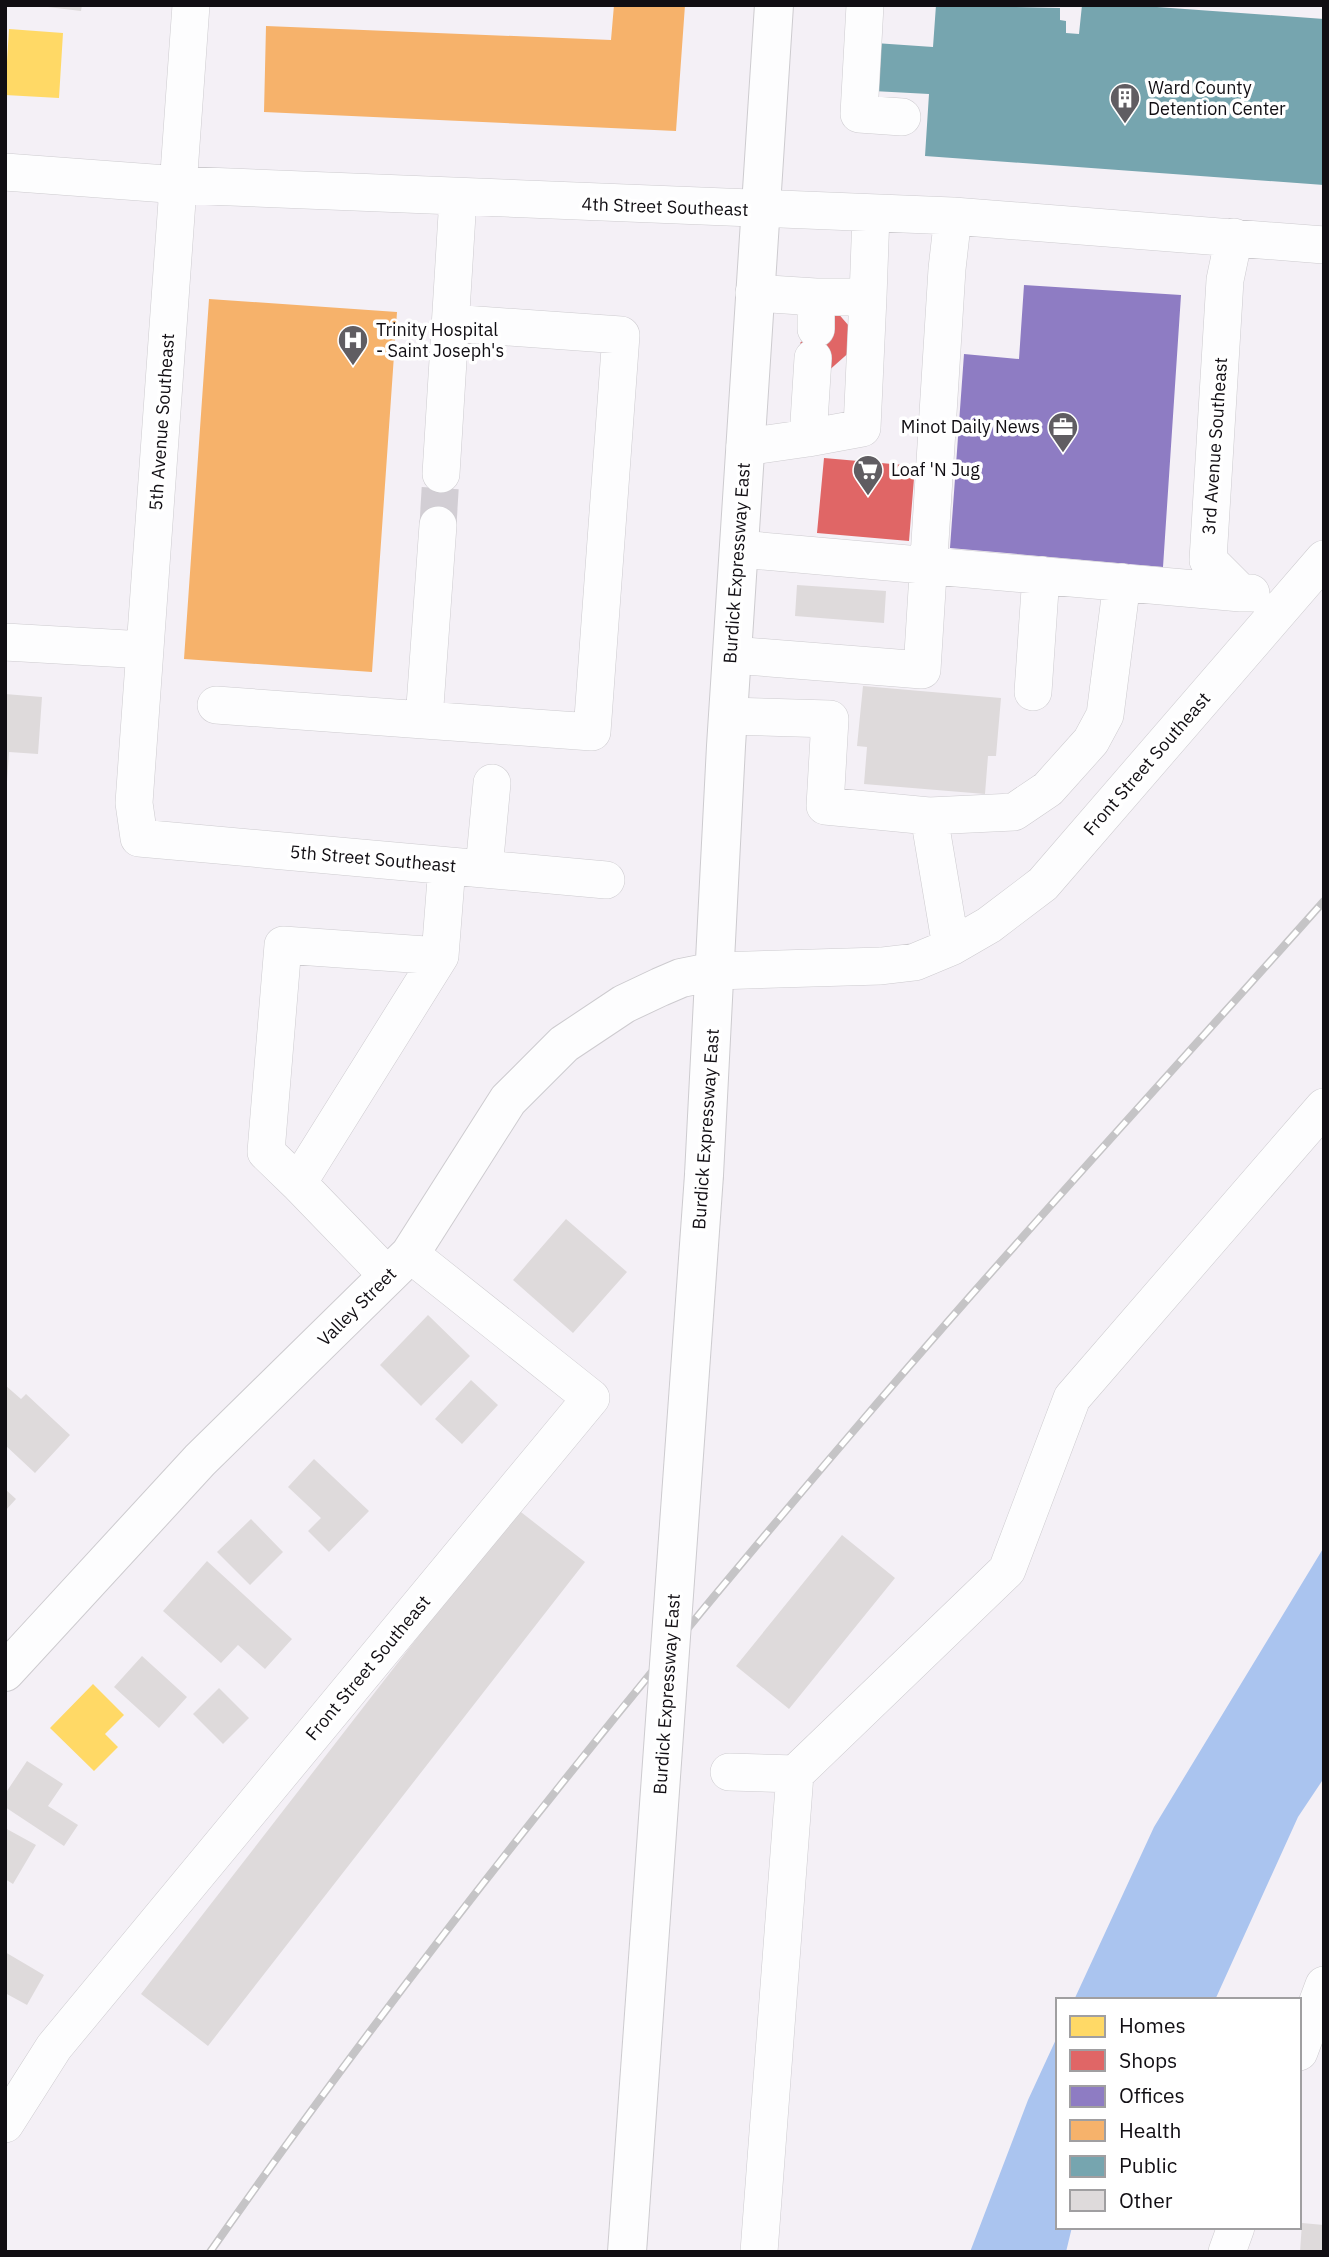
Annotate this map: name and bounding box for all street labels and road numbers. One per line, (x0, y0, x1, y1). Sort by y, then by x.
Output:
street label: 4th Street Southeast (581, 192, 749, 221)
street label: 5th Avenue Southeast (144, 333, 179, 511)
street label: 3rd Avenue Southeast (1197, 356, 1232, 536)
street label: Burdick Expressway East (718, 462, 755, 664)
street label: Front Street Southeast (1078, 687, 1215, 840)
street label: 5th Street Southeast (289, 840, 457, 877)
street label: Burdick Expressway East (687, 1028, 724, 1230)
street label: Valley Street (312, 1262, 401, 1351)
street label: Front Street Southeast (300, 1590, 435, 1745)
street label: Burdick Expressway East (648, 1593, 685, 1795)

